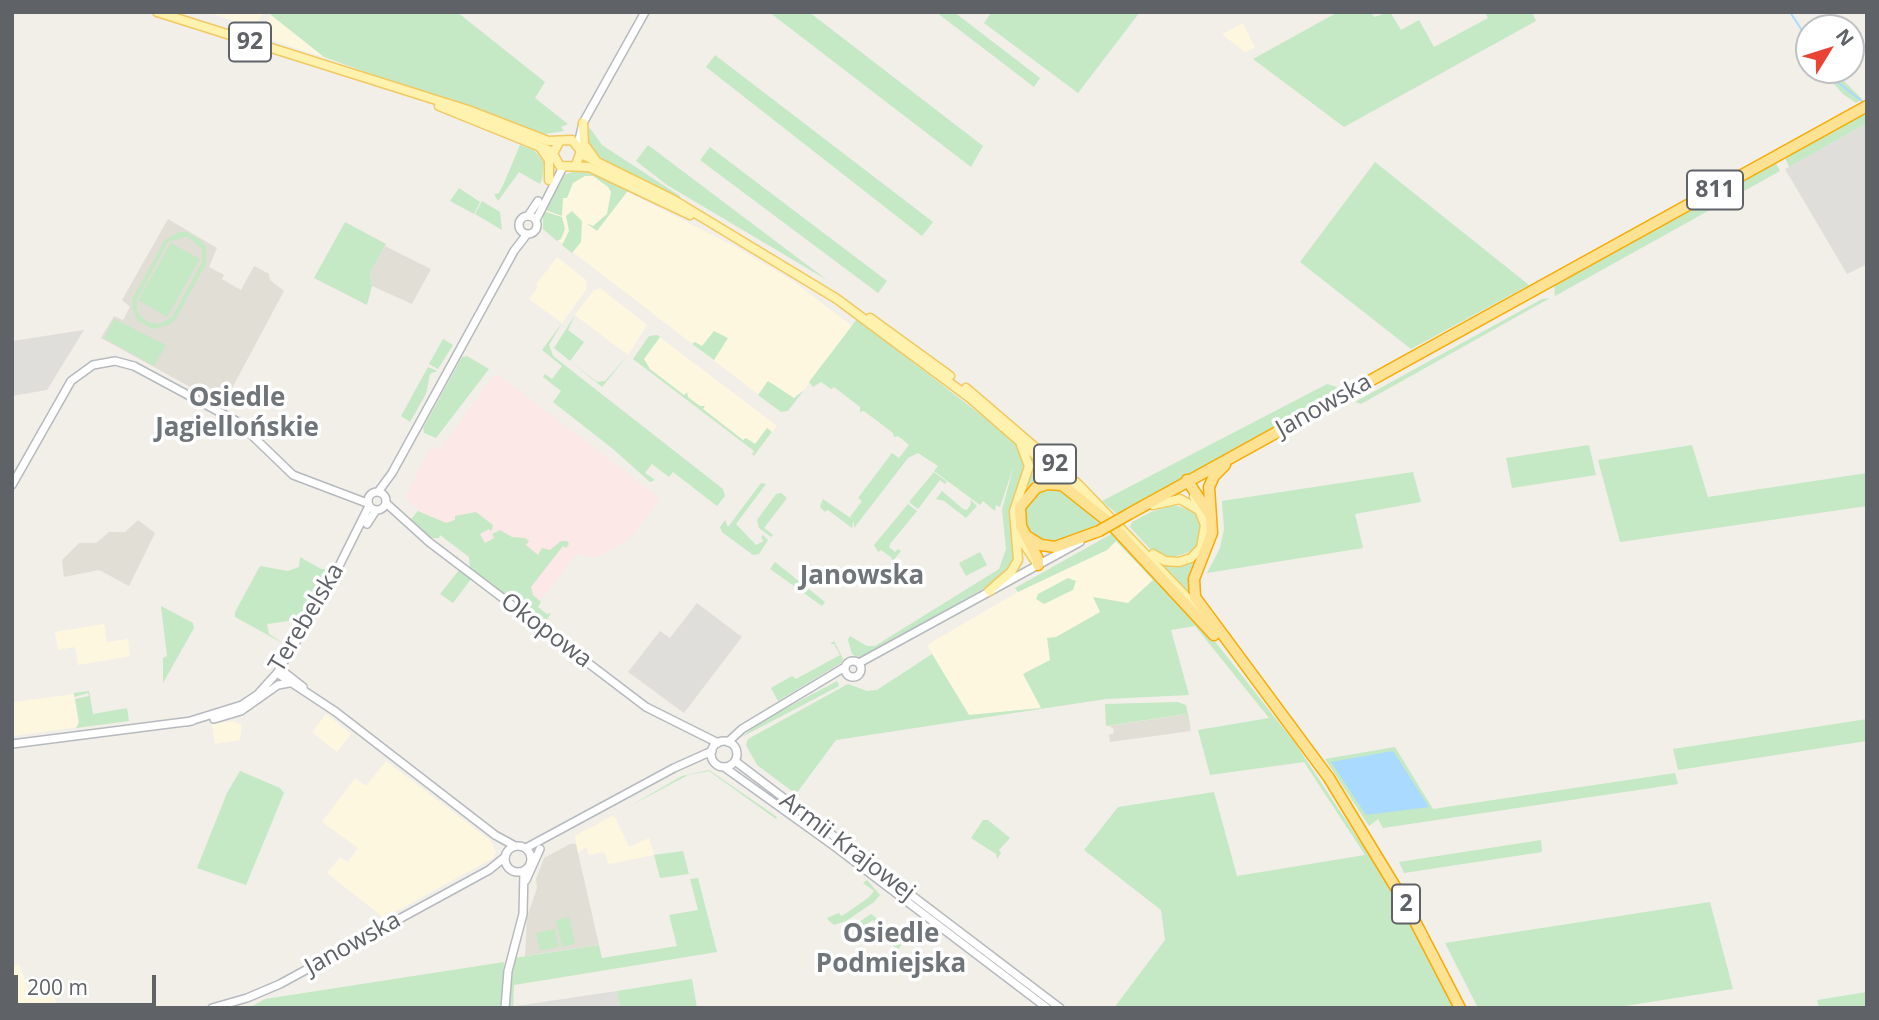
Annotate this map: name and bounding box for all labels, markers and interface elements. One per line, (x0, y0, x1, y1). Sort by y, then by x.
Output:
north arrow (1795, 14, 1865, 84)
road number: 92 (229, 22, 271, 61)
text: N (1830, 23, 1860, 51)
road number: 811 (1687, 170, 1743, 210)
street label: Janowska (1271, 368, 1377, 444)
district label: Osiedle Jagiellońskie (155, 383, 319, 444)
road number: 92 (1034, 445, 1076, 484)
street label: Terebelska (263, 558, 351, 678)
district label: Janowska (800, 561, 924, 593)
street label: Okopowa (495, 587, 597, 675)
street label: Armii Krajowej (774, 787, 920, 907)
road number: 2 (1392, 884, 1420, 923)
street label: Janowska (300, 906, 406, 982)
district label: Osiedle Podmiejska (816, 919, 966, 981)
scale bar (18, 960, 159, 1004)
text: 200 m (27, 973, 88, 1001)

